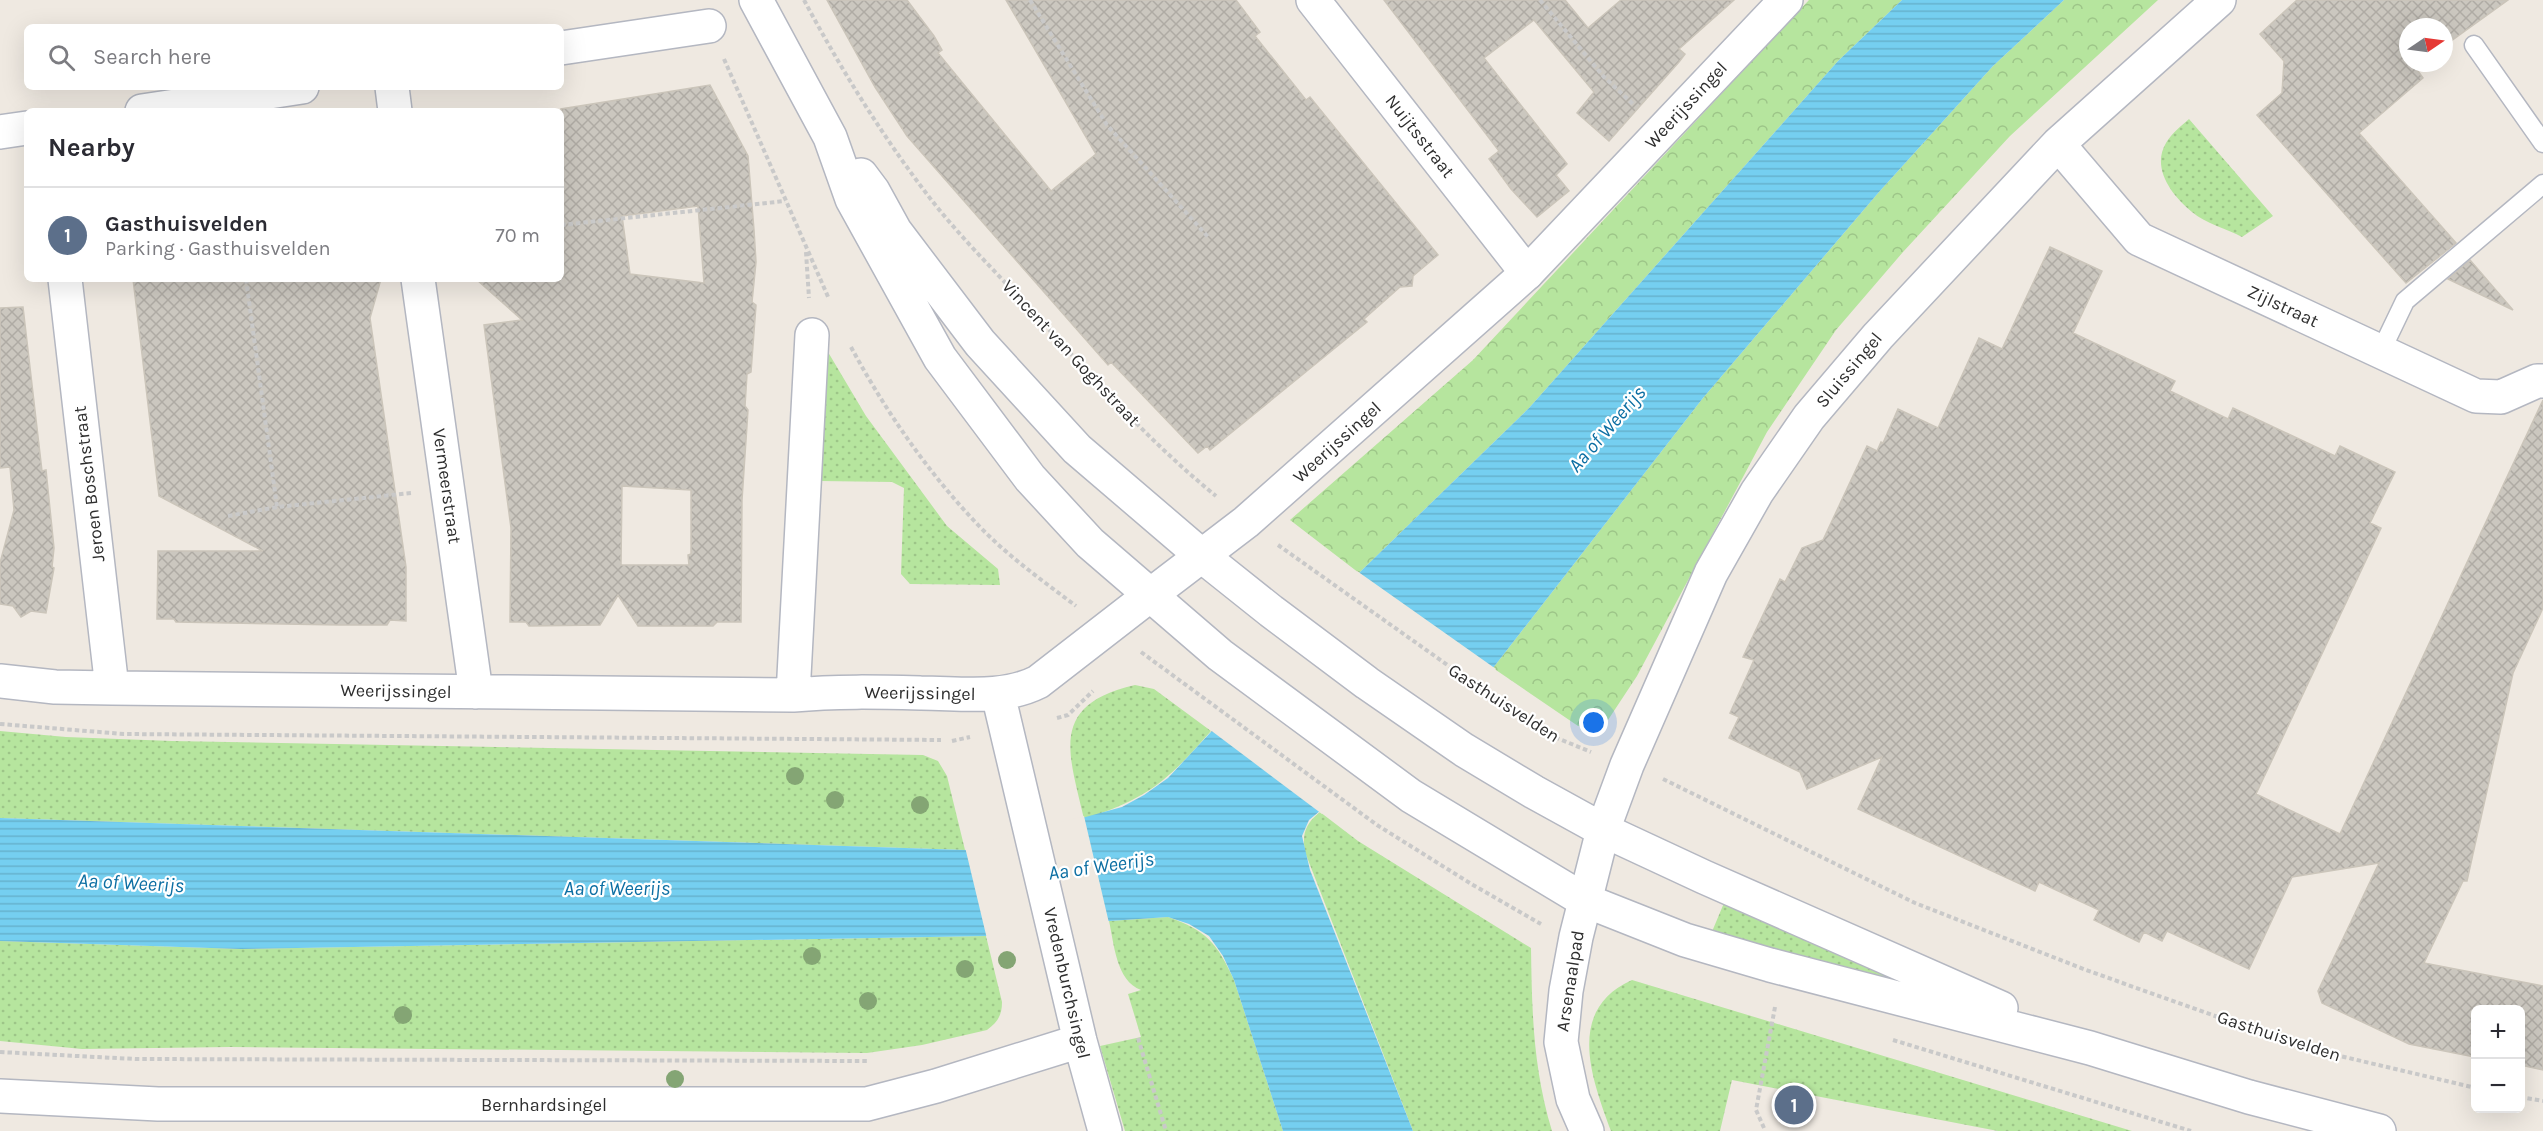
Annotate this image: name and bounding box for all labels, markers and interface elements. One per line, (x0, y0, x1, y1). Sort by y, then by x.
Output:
north arrow (2399, 18, 2453, 72)
search box (24, 24, 564, 90)
icon: search (45, 41, 78, 74)
text: Search here (93, 44, 211, 70)
street label: Weerijssingel (1640, 57, 1732, 153)
street label: Nuijtsstraat (1381, 90, 1460, 182)
text: Nearby (48, 132, 135, 163)
text: Gasthuisvelden (105, 211, 268, 237)
text: 1 (64, 224, 71, 247)
text: 70 m (495, 224, 540, 247)
text: Parking · Gasthuisvelden (105, 237, 331, 260)
street label: Vincent van Goghstraat (997, 275, 1145, 431)
street label: Zijlstraat (2244, 280, 2322, 332)
street label: Sluissingel (1811, 328, 1887, 412)
water label: Aa of Weerijs (1563, 381, 1651, 477)
street label: Weerijssingel (1288, 397, 1386, 487)
street label: Jeroen Boschstraat (68, 404, 109, 563)
street label: Vermeerstraat (428, 427, 466, 545)
street label: Gasthuisvelden (1444, 659, 1564, 747)
street label: Weerijssingel (340, 679, 452, 703)
street label: Weerijssingel (864, 681, 976, 705)
your location (1579, 708, 1608, 737)
water label: Aa of Weerijs (1047, 847, 1155, 885)
water label: Aa of Weerijs (77, 869, 185, 897)
water label: Aa of Weerijs (564, 877, 670, 900)
street label: Vredenburchsingel (1039, 905, 1095, 1061)
street label: Arsenaalpad (1551, 929, 1589, 1033)
map controls (2471, 1005, 2525, 1113)
button: + (2471, 1005, 2525, 1059)
street label: Gasthuisvelden (2215, 1006, 2343, 1066)
button: − (2471, 1059, 2525, 1113)
pin: 1 (1774, 1082, 1814, 1128)
street label: Bernhardsingel (481, 1094, 607, 1116)

